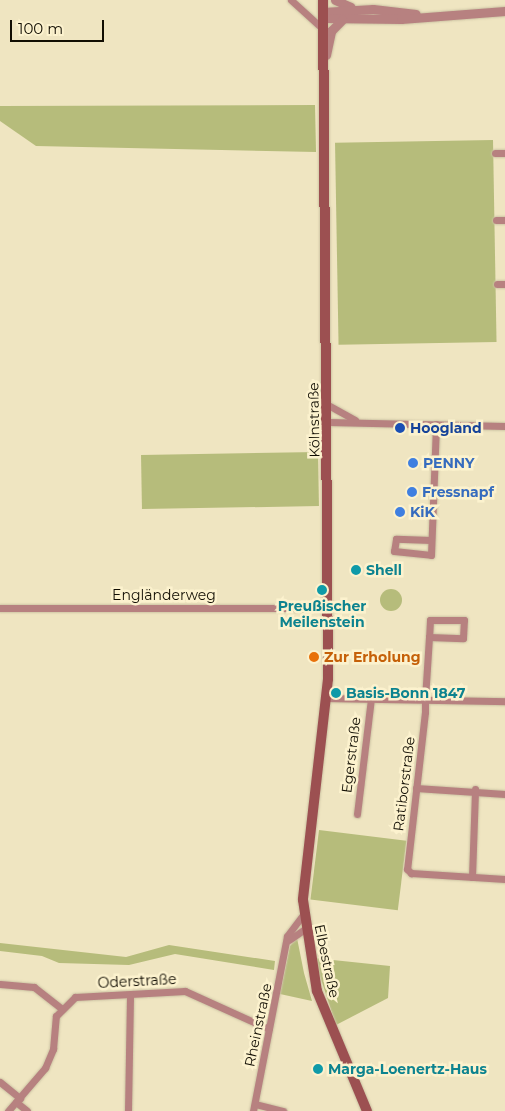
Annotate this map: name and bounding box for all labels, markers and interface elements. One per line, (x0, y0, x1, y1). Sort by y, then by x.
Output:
scale bar (12, 10, 106, 42)
text: 100 m (18, 19, 63, 38)
street label: Kölnstraße (305, 382, 323, 458)
place label: Hoogland (410, 420, 482, 436)
marker: Hoogland (394, 422, 406, 434)
place label: PENNY (423, 455, 474, 471)
marker: PENNY (407, 457, 419, 469)
place label: Fressnapf (422, 484, 494, 500)
marker: Fressnapf (406, 486, 418, 498)
place label: KiK (410, 504, 435, 520)
marker: KiK (394, 506, 406, 518)
place label: Shell (366, 562, 402, 578)
marker: Shell (350, 564, 362, 576)
marker: Preußischer Meilenstein (316, 584, 328, 596)
street label: Engländerweg (112, 587, 216, 603)
place label: Preußischer Meilenstein (278, 598, 366, 630)
place label: Zur Erholung (324, 649, 421, 665)
marker: Zur Erholung (308, 651, 320, 663)
place label: Basis-Bonn 1847 (346, 685, 465, 701)
marker: Basis-Bonn 1847 (330, 687, 342, 699)
street label: Egerstraße (338, 716, 364, 794)
street label: Ratiborstraße (390, 736, 418, 832)
street label: Elbestraße (311, 923, 343, 999)
street label: Oderstraße (97, 971, 177, 991)
street label: Rheinstraße (241, 982, 275, 1068)
place label: Marga-Loenertz-Haus (328, 1061, 487, 1077)
marker: Marga-Loenertz-Haus (312, 1063, 324, 1075)

